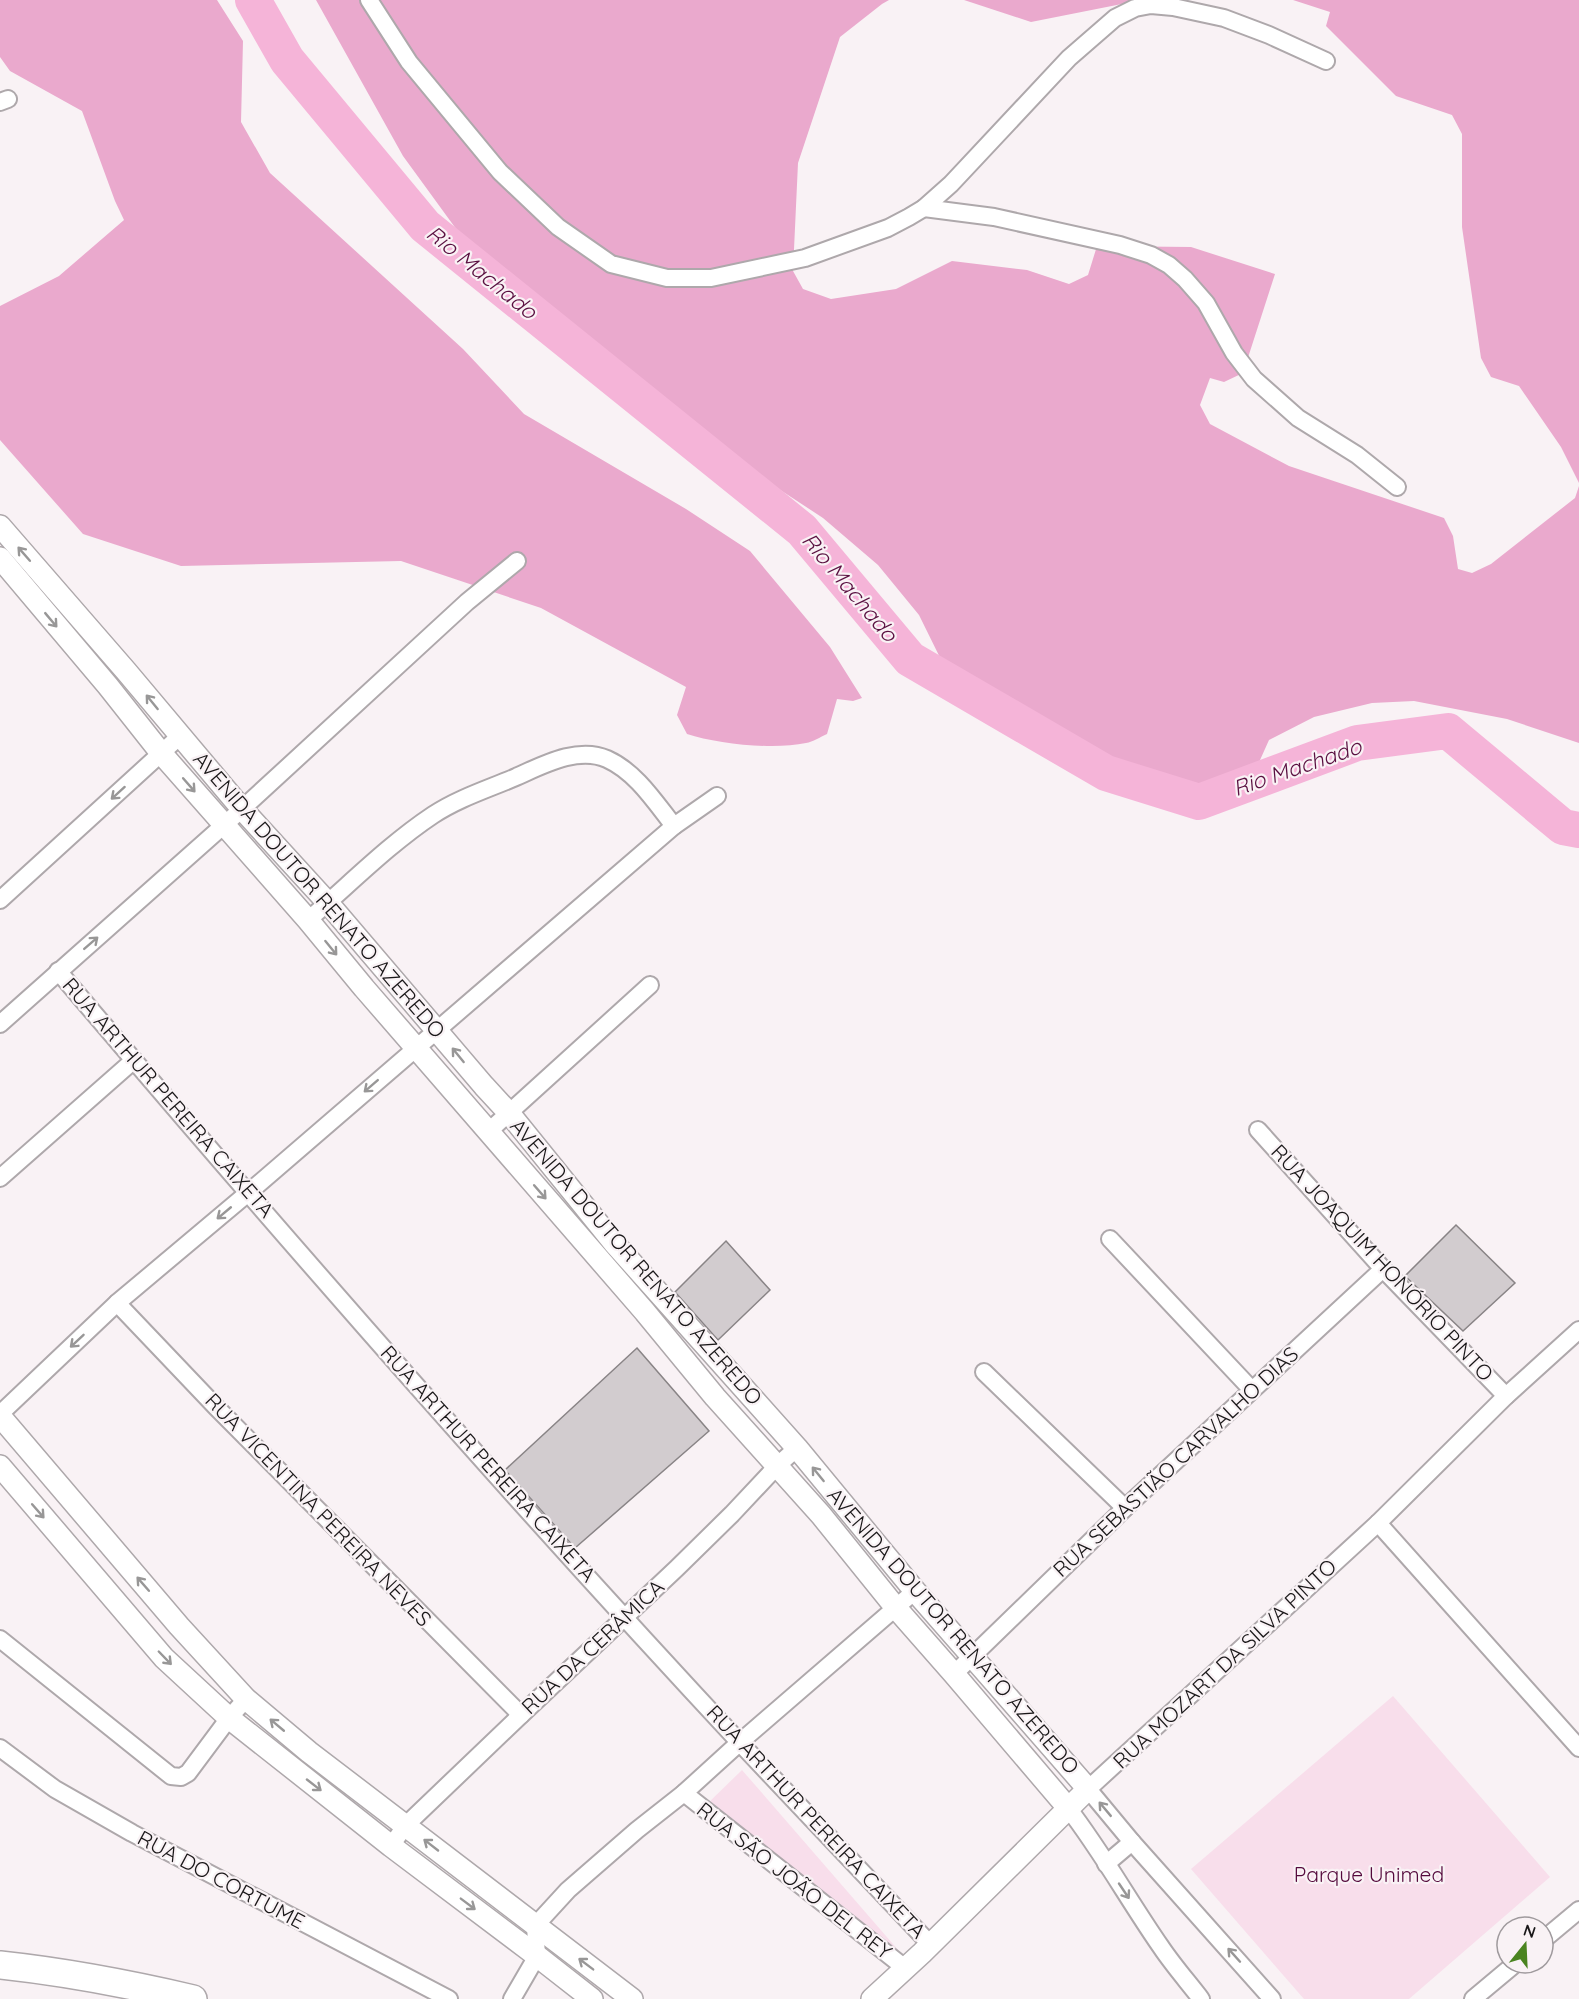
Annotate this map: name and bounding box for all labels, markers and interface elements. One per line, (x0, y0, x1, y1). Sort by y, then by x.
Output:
water label: Rio Machado (421, 219, 544, 326)
water label: Rio Machado (796, 527, 905, 649)
one-way arrow (17, 547, 31, 562)
one-way arrow (44, 612, 57, 628)
one-way arrow (145, 695, 159, 710)
water label: Rio Machado (1229, 731, 1367, 802)
street label: AVENIDA DOUTOR RENATO AZEREDO (188, 746, 451, 1043)
one-way arrow (182, 777, 196, 792)
one-way arrow (111, 785, 126, 799)
one-way arrow (83, 936, 98, 950)
one-way arrow (324, 940, 338, 955)
street label: RUA ARTHUR PEREIRA CAIXETA (57, 972, 280, 1223)
one-way arrow (452, 1047, 465, 1063)
one-way arrow (363, 1079, 379, 1092)
street label: AVENIDA DOUTOR RENATO AZEREDO (505, 1113, 768, 1410)
street label: RUA JOAQUIM HONÓRIO PINTO (1266, 1139, 1499, 1386)
one-way arrow (533, 1184, 547, 1199)
one-way arrow (216, 1207, 232, 1220)
one-way arrow (69, 1334, 84, 1348)
street label: RUA ARTHUR PEREIRA CAIXETA (376, 1340, 602, 1587)
street label: RUA SEBASTIÃO CARVALHO DIAS (1047, 1341, 1303, 1582)
street label: RUA VICENTINA PEREIRA NEVES (200, 1387, 437, 1632)
one-way arrow (811, 1466, 824, 1482)
street label: AVENIDA DOUTOR RENATO AZEREDO (822, 1482, 1085, 1779)
one-way arrow (31, 1503, 45, 1518)
street label: RUA MOZART DA SILVA PINTO (1107, 1553, 1341, 1774)
street label: RUA DA CERÂMICA (516, 1573, 669, 1719)
one-way arrow (136, 1577, 150, 1592)
one-way arrow (158, 1651, 173, 1666)
street label: RUA ARTHUR PEREIRA CAIXETA (702, 1699, 932, 1943)
one-way arrow (270, 1718, 285, 1732)
one-way arrow (305, 1778, 321, 1791)
street label: RUA SÃO JOÃO DEL REY (692, 1796, 898, 1965)
one-way arrow (1098, 1802, 1112, 1817)
street label: RUA DO CORTUME (133, 1824, 309, 1934)
one-way arrow (423, 1839, 439, 1852)
park label: Parque Unimed (1294, 1861, 1444, 1887)
one-way arrow (1118, 1882, 1130, 1899)
one-way arrow (460, 1897, 476, 1910)
north arrow (1495, 1915, 1555, 1975)
text: N (1521, 1919, 1538, 1942)
one-way arrow (1227, 1948, 1241, 1963)
one-way arrow (578, 1958, 594, 1970)

